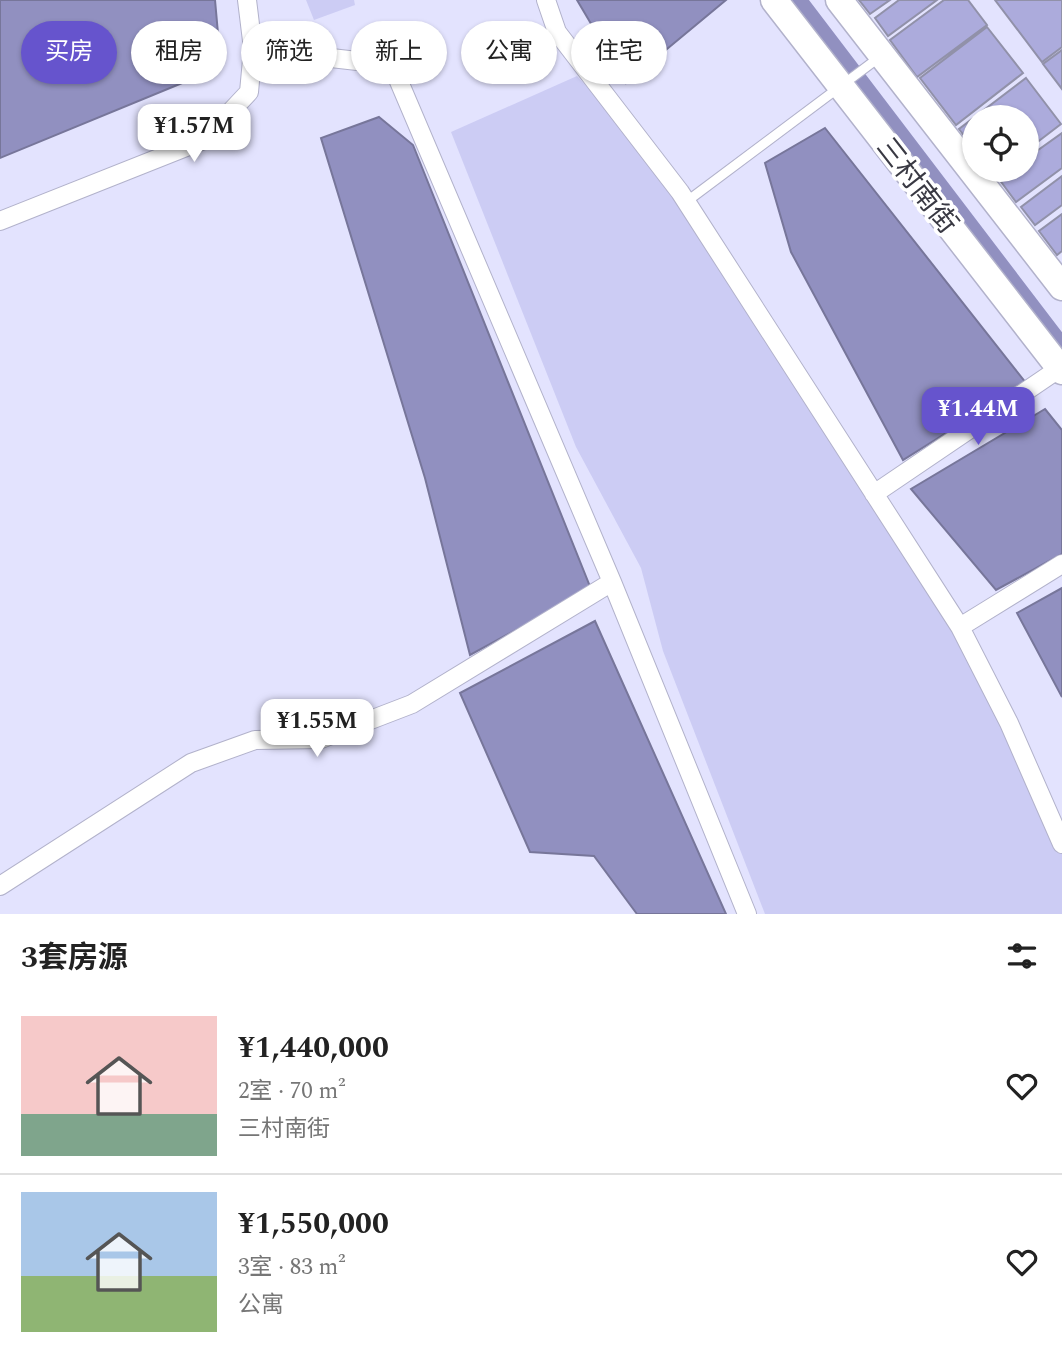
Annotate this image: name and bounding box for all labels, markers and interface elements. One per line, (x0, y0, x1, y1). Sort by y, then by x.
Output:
chip: 买房 (21, 21, 117, 84)
chip: 租房 (131, 21, 227, 84)
chip: 筛选 (241, 21, 337, 84)
chip: 新上 (351, 21, 447, 84)
chip: 公寓 (461, 21, 557, 84)
chip: 住宅 (571, 21, 667, 84)
pin: ¥1.57M (137, 104, 251, 164)
map controls (962, 105, 1039, 182)
button: locate (962, 105, 1039, 182)
text: ¥1.57M (154, 109, 234, 144)
street label: 三村南街 (865, 129, 968, 243)
pin: ¥1.44M (921, 388, 1035, 447)
text: ¥1.44M (938, 392, 1018, 427)
pin: ¥1.55M (260, 700, 374, 759)
text: ¥1.55M (277, 704, 357, 739)
text: 3套房源 (21, 935, 128, 981)
icon: filters (1003, 937, 1041, 975)
text: ¥1,440,000 (238, 1025, 389, 1071)
icon: home (77, 1044, 161, 1128)
icon: heart (1003, 1067, 1041, 1105)
text: 2室 · 70 m² (238, 1074, 346, 1109)
text: 三村南街 (238, 1112, 330, 1147)
text: ¥1,550,000 (238, 1201, 389, 1247)
icon: home (77, 1220, 161, 1304)
icon: heart (1003, 1243, 1041, 1281)
text: 3室 · 83 m² (238, 1250, 346, 1285)
text: 公寓 (238, 1288, 284, 1323)

